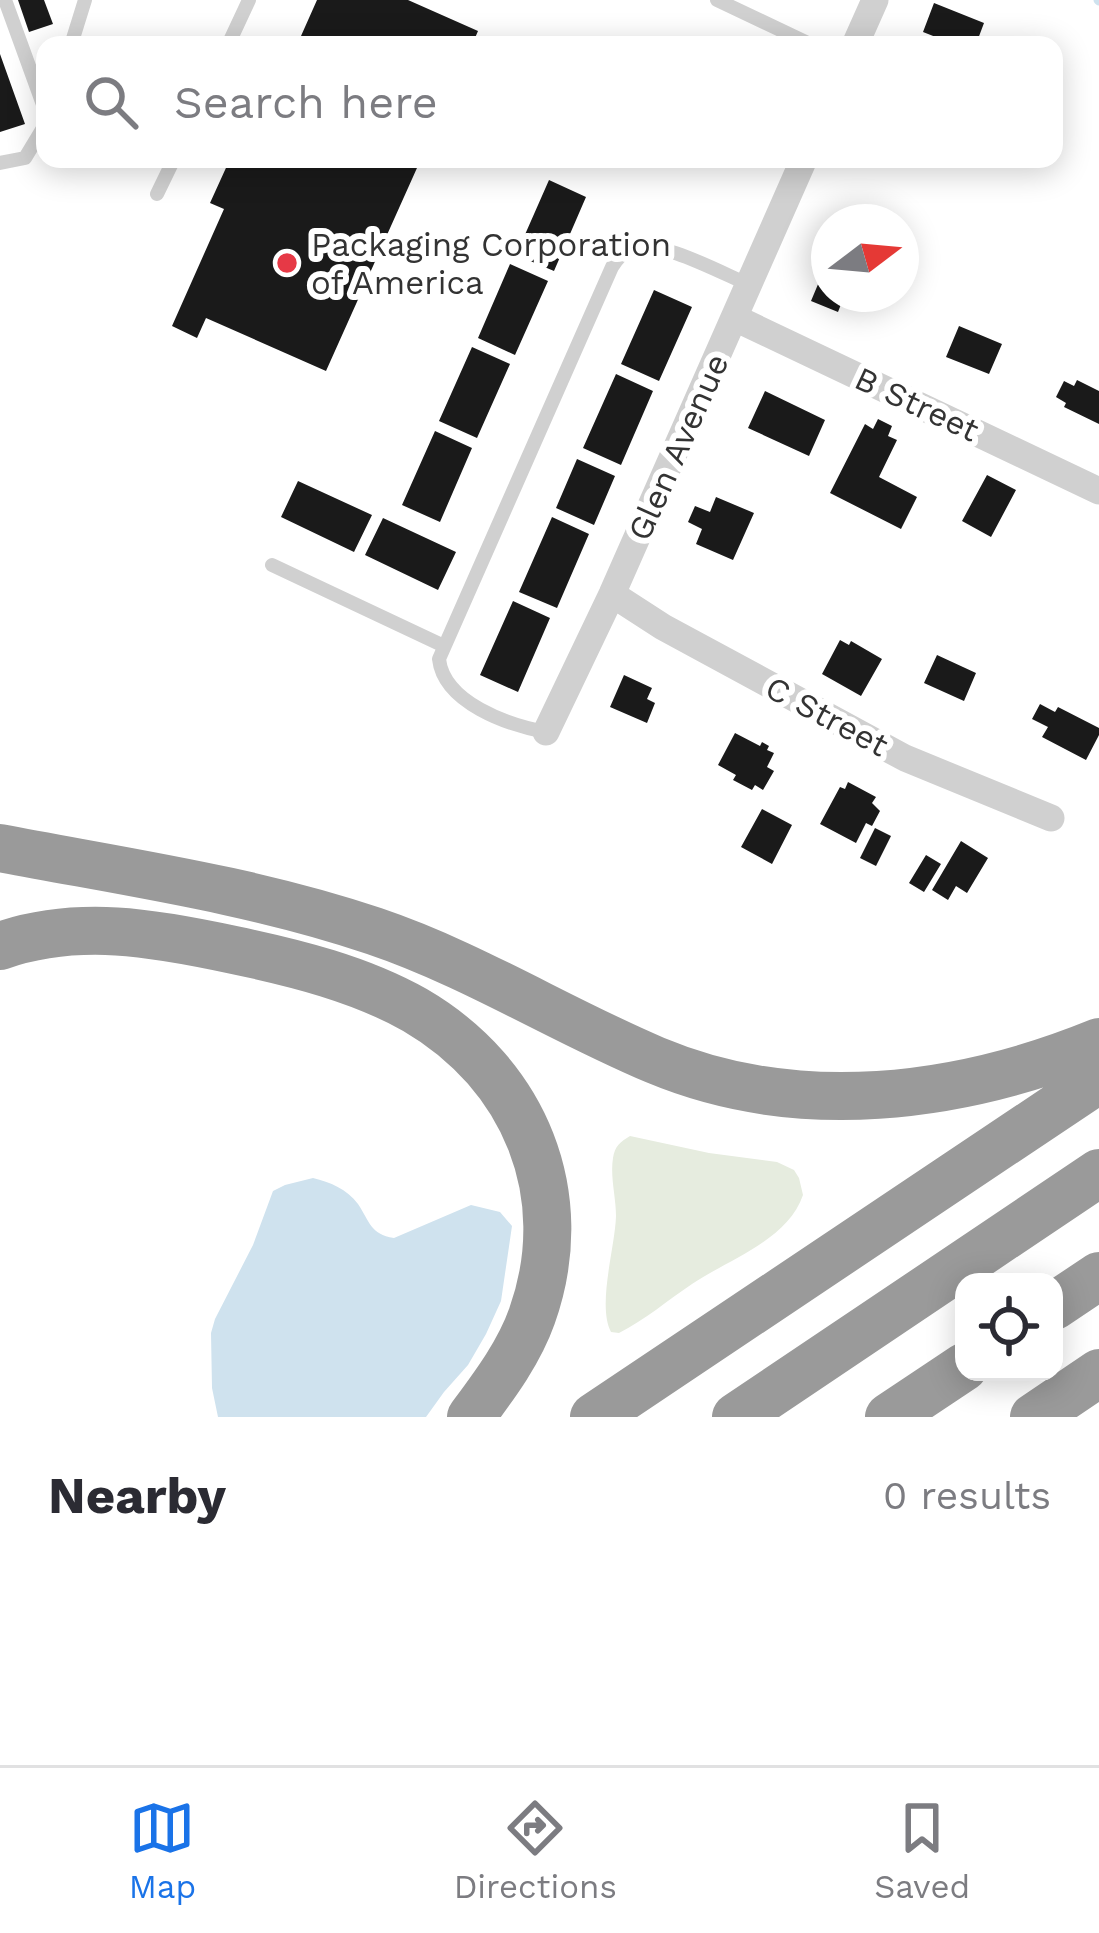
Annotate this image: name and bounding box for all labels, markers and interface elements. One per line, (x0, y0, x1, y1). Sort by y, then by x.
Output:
search box (36, 36, 1063, 168)
icon: search (78, 69, 144, 135)
text: Search here (174, 76, 438, 129)
north arrow (811, 204, 919, 312)
place label: Packaging Corporation of America (311, 225, 671, 302)
marker: Packaging Corporation of America (274, 250, 300, 276)
street label: Glen Avenue (619, 348, 737, 546)
street label: B Street (849, 358, 985, 450)
street label: C Street (759, 668, 895, 765)
map controls (955, 1273, 1063, 1381)
button: locate (955, 1273, 1063, 1381)
text: Nearby (48, 1466, 226, 1525)
text: 0 results (883, 1473, 1051, 1518)
tab: Map (129, 1795, 196, 1906)
tab: Directions (454, 1795, 617, 1906)
tab: Saved (874, 1795, 970, 1906)

